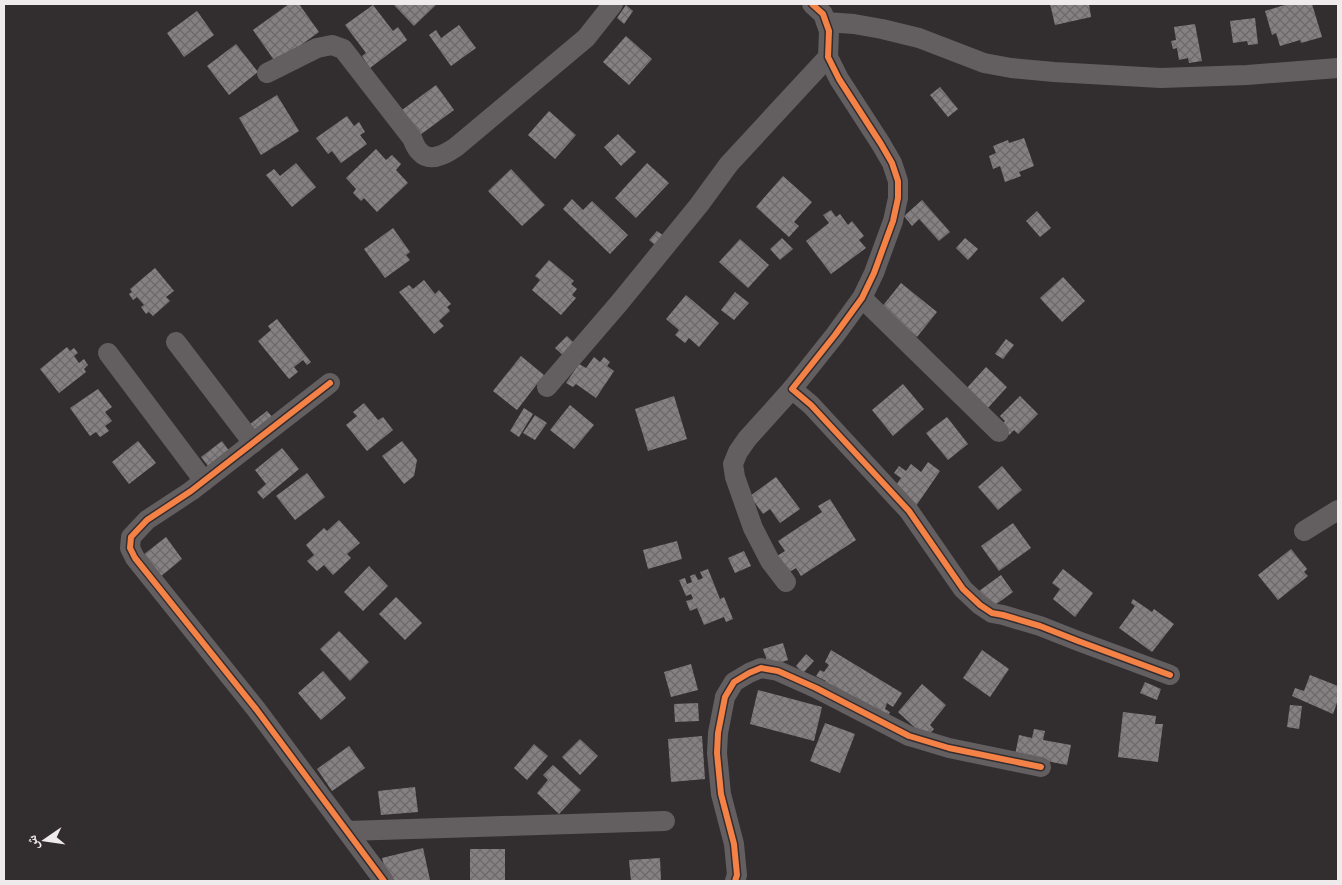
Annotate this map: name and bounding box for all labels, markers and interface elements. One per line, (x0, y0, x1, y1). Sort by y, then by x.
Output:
north arrow (20, 815, 70, 865)
text: ش (22, 834, 43, 852)

